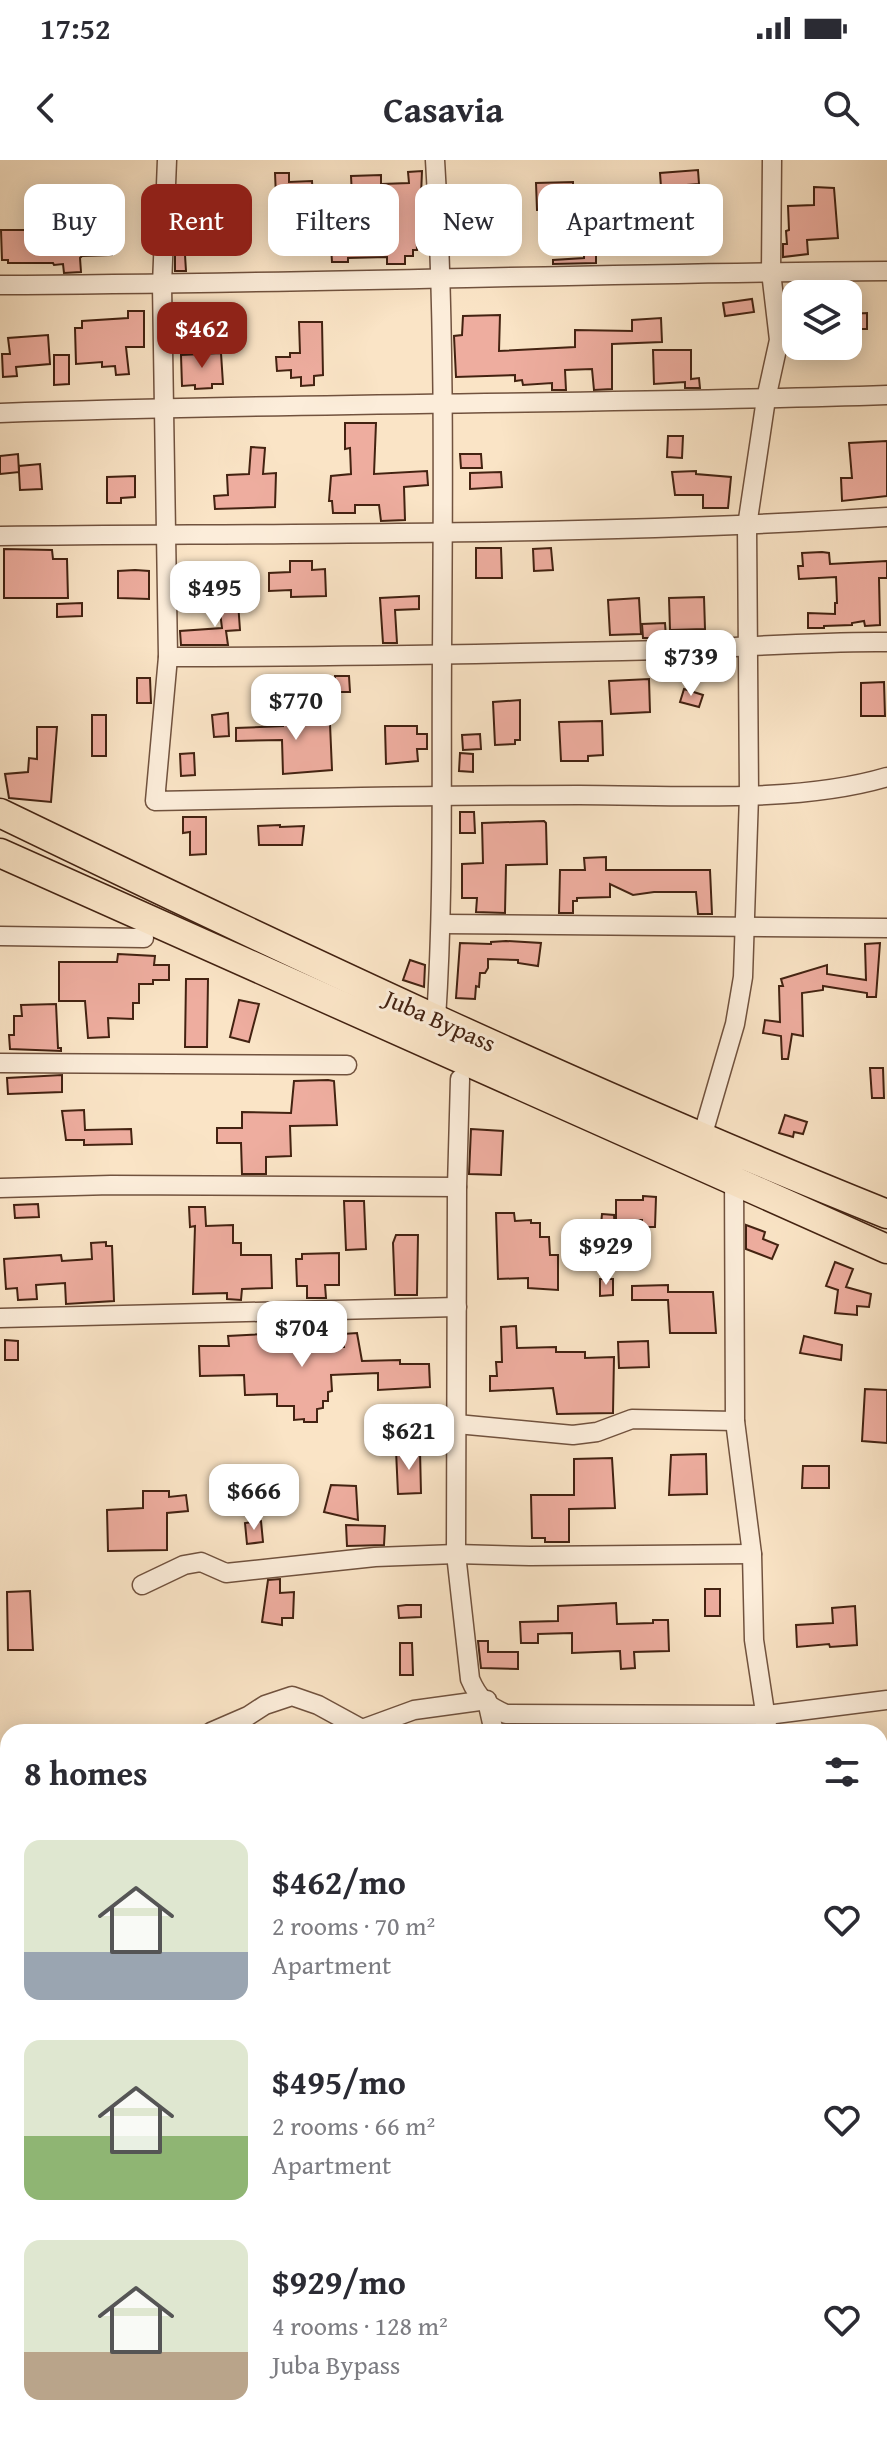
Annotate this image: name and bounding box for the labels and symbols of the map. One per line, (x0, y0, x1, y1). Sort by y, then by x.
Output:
pin: $462 (155, 302, 249, 370)
pin: $495 (168, 561, 262, 629)
pin: $739 (644, 630, 738, 698)
pin: $770 (249, 674, 343, 742)
street label: Juba Bypass (376, 979, 501, 1061)
pin: $929 (559, 1219, 653, 1287)
pin: $704 (255, 1301, 349, 1369)
pin: $621 (362, 1404, 456, 1472)
pin: $666 (207, 1464, 301, 1532)

